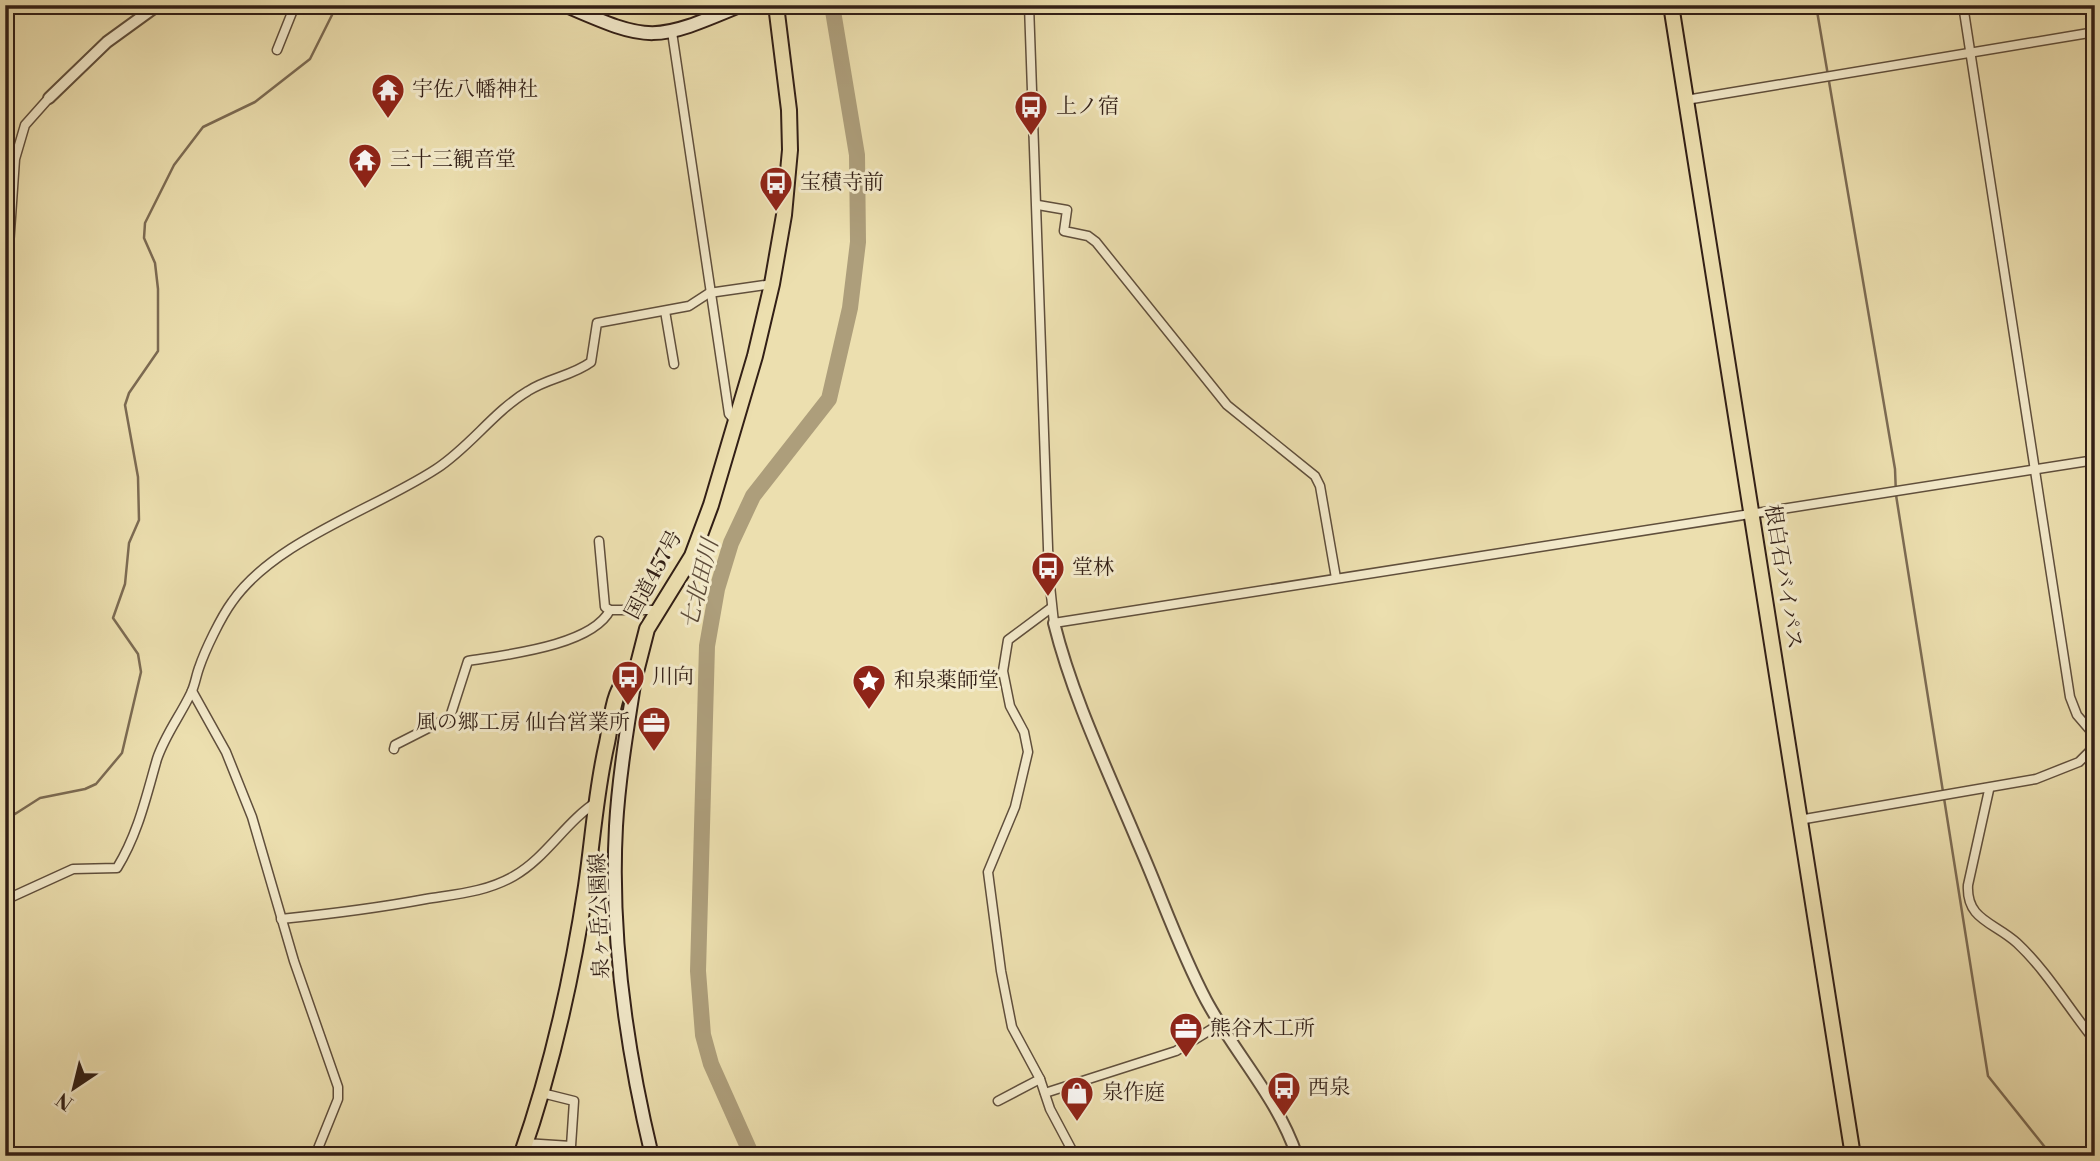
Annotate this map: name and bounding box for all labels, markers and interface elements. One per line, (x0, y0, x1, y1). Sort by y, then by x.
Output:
temple icon: 宇佐八幡神社 (369, 71, 407, 120)
place label: 宇佐八幡神社 (412, 77, 538, 103)
bus stop icon: 上ノ宿 (1012, 88, 1050, 137)
place label: 上ノ宿 (1056, 94, 1119, 120)
temple icon: 三十三観音堂 (346, 141, 384, 190)
place label: 三十三観音堂 (390, 147, 516, 173)
bus stop icon: 宝積寺前 (757, 164, 795, 213)
place label: 宝積寺前 (800, 170, 884, 196)
street label: 根白石バイパス (1759, 503, 1807, 651)
street label: 国道457号 (620, 526, 688, 624)
water label: 七北田川 (675, 533, 725, 632)
bus stop icon: 堂林 (1029, 549, 1067, 598)
place label: 堂林 (1072, 555, 1114, 581)
bus stop icon: 川向 (609, 658, 647, 707)
place icon: 和泉薬師堂 (850, 662, 888, 711)
place label: 川向 (652, 664, 694, 690)
place label: 和泉薬師堂 (894, 668, 999, 694)
office icon: 風の郷工房 仙台営業所 (635, 704, 673, 753)
place label: 風の郷工房 仙台営業所 (416, 710, 630, 736)
street label: 泉ヶ岳公園線 (585, 853, 615, 979)
office icon: 熊谷木工所 (1167, 1010, 1205, 1059)
place label: 熊谷木工所 (1210, 1016, 1315, 1042)
north arrow (38, 1052, 108, 1122)
bus stop icon: 西泉 (1265, 1069, 1303, 1118)
shop icon: 泉作庭 (1058, 1074, 1096, 1123)
place label: 西泉 (1308, 1075, 1350, 1101)
place label: 泉作庭 (1102, 1080, 1165, 1106)
text: N (52, 1087, 78, 1115)

